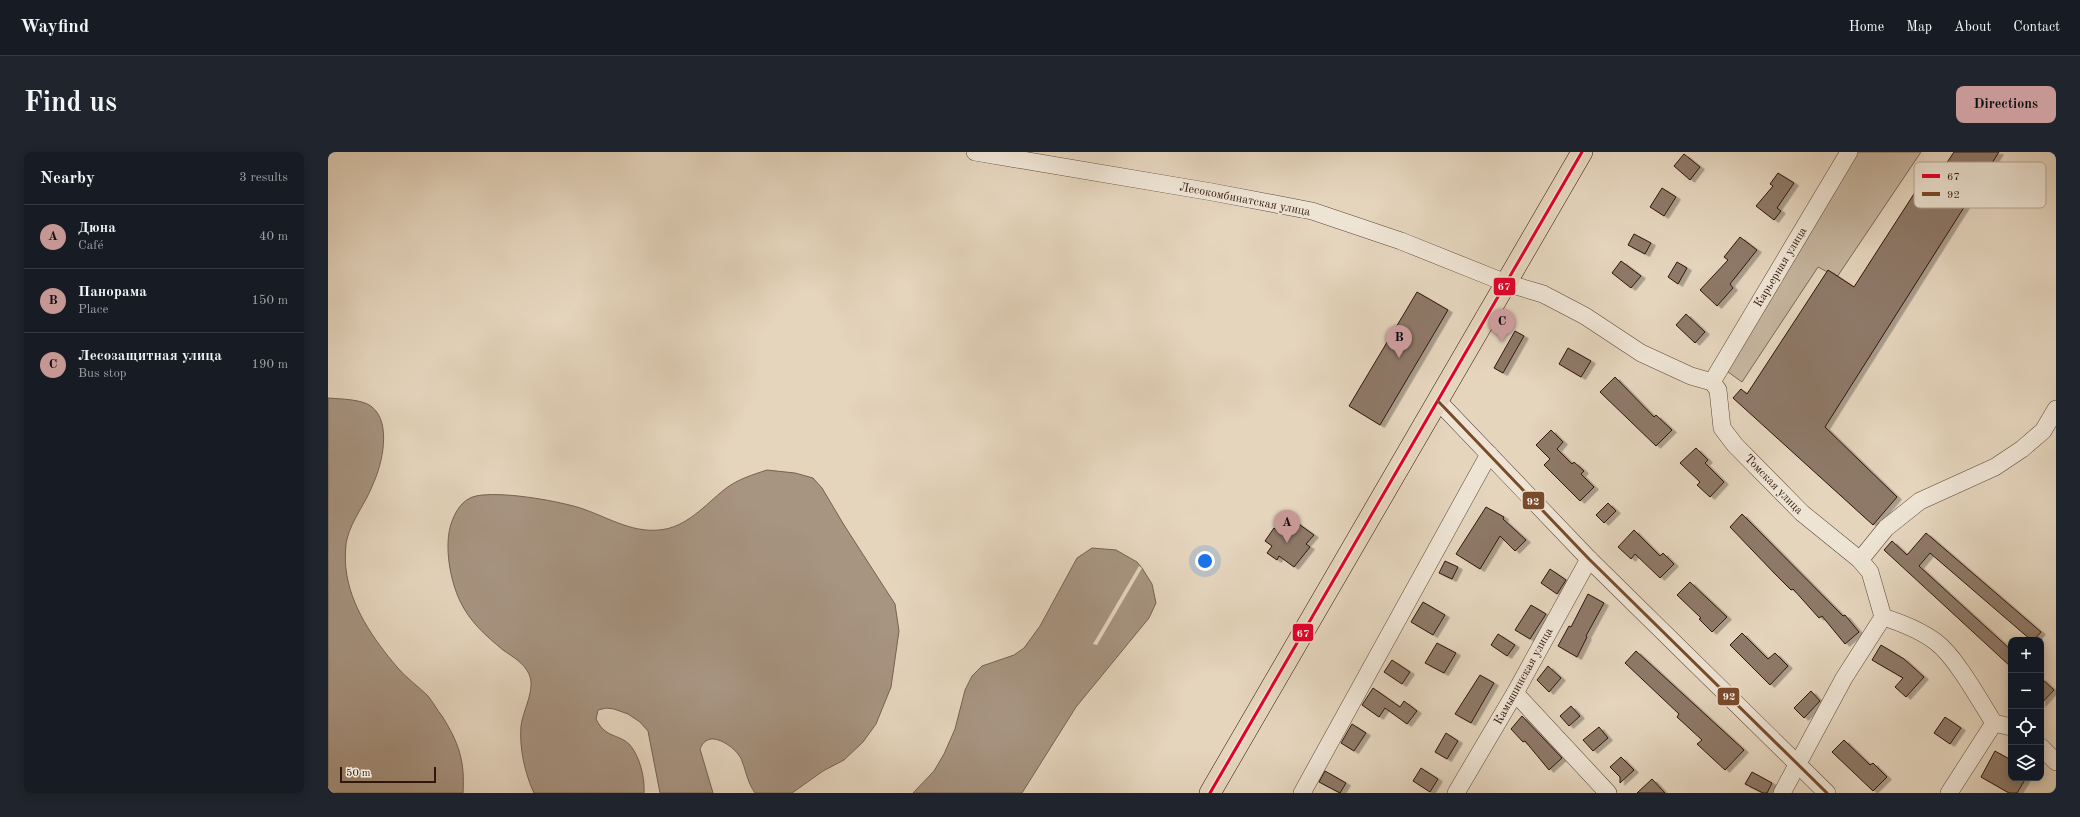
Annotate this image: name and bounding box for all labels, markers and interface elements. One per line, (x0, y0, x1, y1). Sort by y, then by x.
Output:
text: Wayfind (20, 18, 89, 37)
text: Home (1849, 20, 1884, 34)
text: Map (1906, 20, 1932, 34)
text: About (1954, 20, 1991, 34)
text: Contact (2013, 20, 2060, 34)
button: Directions (1956, 86, 2056, 123)
text: Find us (24, 90, 117, 118)
legend (1914, 162, 2046, 208)
text: Nearby (40, 170, 95, 187)
text: 3 results (239, 171, 288, 184)
text: 67 (1947, 172, 1960, 183)
street label: Лесокомбинатская улица (1178, 181, 1311, 219)
text: 92 (1947, 190, 1960, 201)
text: Дюна (78, 221, 116, 236)
street label: Карьерная улица (1752, 225, 1809, 310)
text: A (48, 230, 58, 243)
text: 40 m (259, 230, 288, 243)
text: Café (78, 239, 103, 252)
line badge: 67 (1493, 277, 1516, 296)
text: 67 (1498, 282, 1510, 293)
text: Панорама (78, 285, 147, 300)
text: B (48, 294, 58, 307)
text: 150 m (251, 294, 288, 307)
text: Place (78, 303, 108, 316)
pin: C (1489, 309, 1515, 342)
pin: B (1386, 325, 1412, 358)
text: Лесозащитная улица (78, 349, 222, 364)
text: C (49, 358, 57, 371)
text: 190 m (251, 358, 288, 371)
text: Bus stop (78, 367, 127, 380)
street label: Томская улица (1742, 452, 1805, 517)
line badge: 92 (1522, 491, 1545, 510)
text: 92 (1527, 497, 1539, 508)
pin: A (1274, 510, 1300, 543)
your location (1195, 551, 1215, 571)
line badge: 67 (1292, 623, 1314, 642)
street label: Камышинская улица (1492, 626, 1555, 727)
text: 67 (1297, 629, 1309, 640)
map controls (2008, 637, 2044, 781)
button: + (2008, 637, 2044, 673)
button: − (2008, 673, 2044, 709)
line badge: 92 (1717, 687, 1740, 706)
text: 92 (1723, 692, 1735, 703)
button: locate (2008, 709, 2044, 745)
button: layers (2008, 745, 2044, 781)
scale bar (340, 765, 436, 784)
text: 50 m (346, 768, 371, 779)

